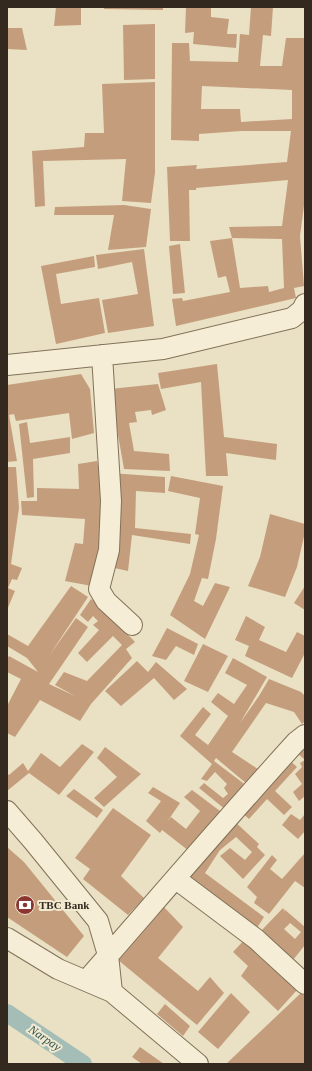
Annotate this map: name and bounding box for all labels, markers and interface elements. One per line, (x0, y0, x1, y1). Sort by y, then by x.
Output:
bank icon: TBC Bank (14, 894, 36, 916)
place label: TBC Bank (39, 899, 90, 911)
water label: Narpay (25, 1022, 64, 1054)

